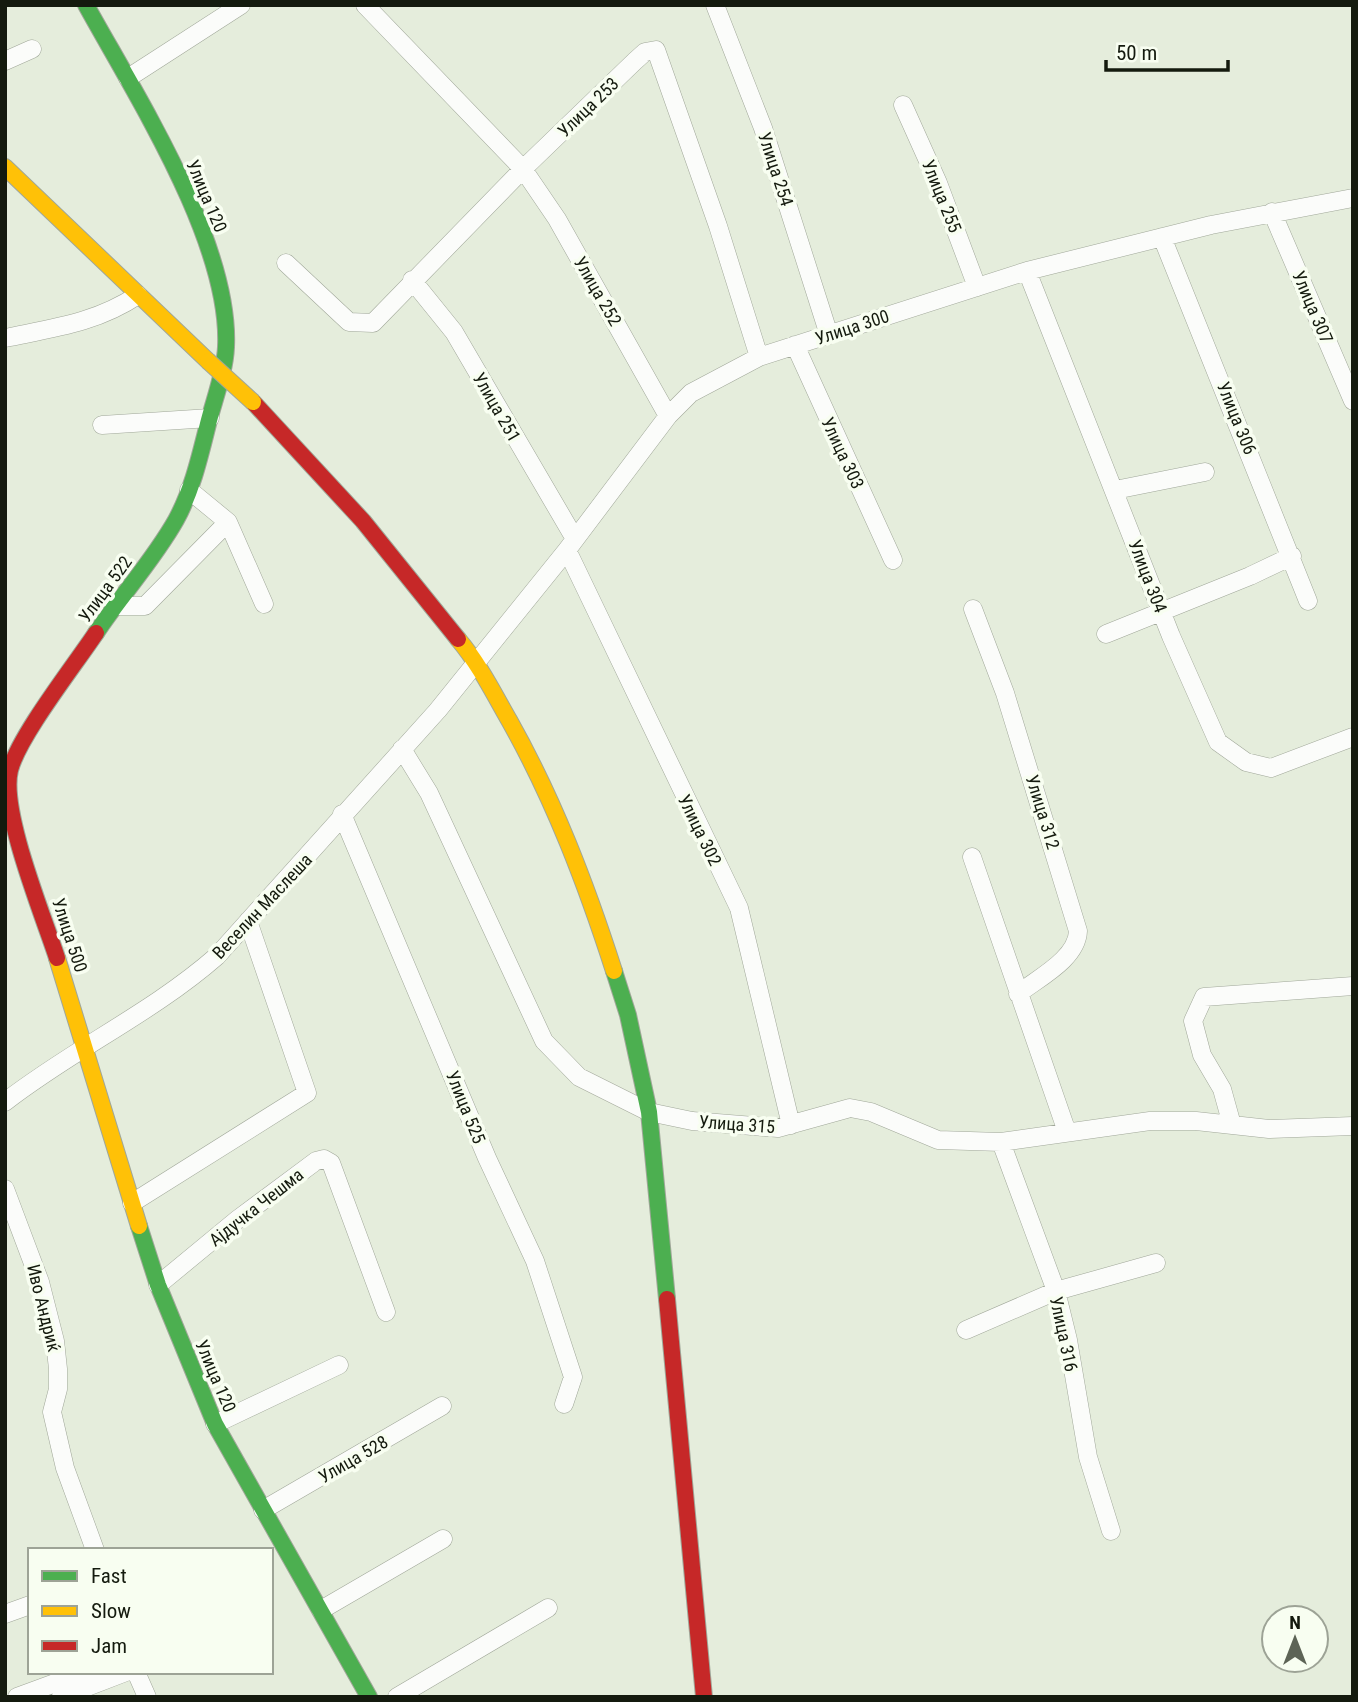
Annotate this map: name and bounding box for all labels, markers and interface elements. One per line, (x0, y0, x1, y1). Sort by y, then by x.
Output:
scale bar (1106, 28, 1228, 72)
text: 50 m (1116, 41, 1157, 65)
street label: Улица 253 (553, 73, 623, 141)
street label: Улица 254 (754, 129, 798, 209)
street label: Улица 120 (182, 157, 232, 235)
street label: Улица 255 (918, 157, 966, 235)
street label: Улица 252 (570, 253, 626, 329)
street label: Улица 307 (1288, 268, 1338, 346)
street label: Улица 300 (812, 305, 892, 349)
street label: Улица 251 (469, 369, 525, 445)
street label: Улица 306 (1213, 379, 1261, 457)
street label: Улица 303 (817, 414, 869, 492)
street label: Улица 304 (1124, 537, 1172, 616)
street label: Улица 522 (74, 552, 136, 626)
street label: Улица 312 (1022, 772, 1064, 852)
street label: Улица 302 (674, 791, 726, 869)
street label: Веселин Маслеша (208, 849, 316, 963)
street label: Улица 500 (48, 895, 92, 975)
street label: Улица 525 (442, 1068, 490, 1146)
street label: Улица 315 (698, 1111, 776, 1137)
street label: Ајдучка Чешма (205, 1164, 307, 1250)
street label: Иво Андриќ (23, 1262, 65, 1354)
street label: Улица 316 (1046, 1294, 1082, 1374)
street label: Улица 120 (191, 1337, 241, 1415)
street label: Улица 528 (315, 1431, 391, 1487)
legend (28, 1548, 273, 1674)
text: Fast (91, 1564, 127, 1588)
text: Slow (91, 1599, 131, 1623)
north arrow (1260, 1604, 1330, 1674)
text: N (1289, 1611, 1301, 1634)
text: Jam (91, 1634, 127, 1658)

